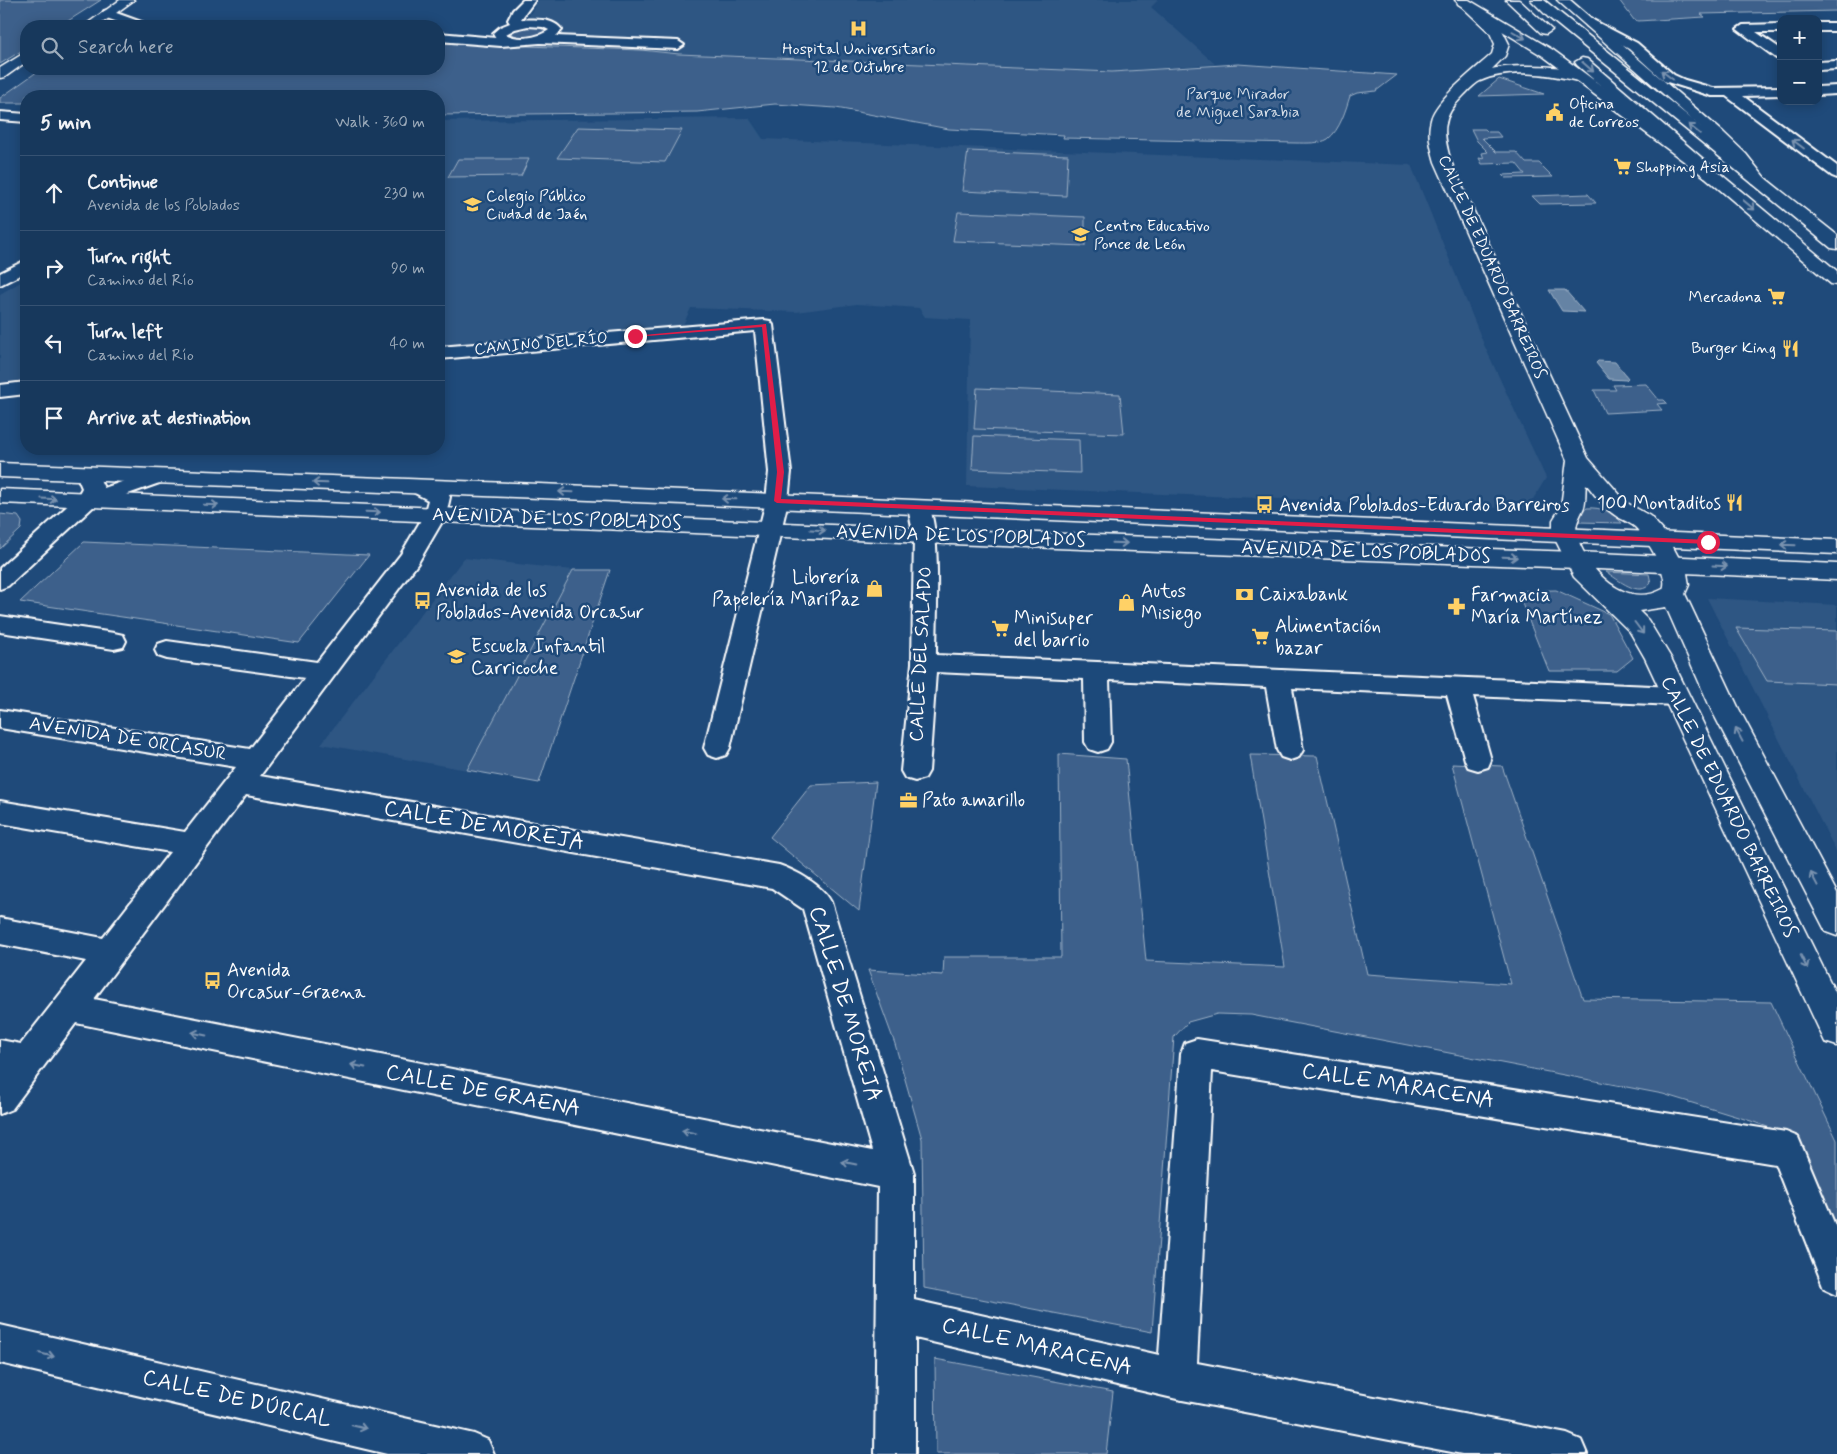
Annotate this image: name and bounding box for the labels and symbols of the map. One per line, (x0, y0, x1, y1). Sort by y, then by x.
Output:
hospital icon: Hospital Universitario 12 de Octubre (849, 18, 869, 38)
one-way arrow (1512, 30, 1526, 40)
place label: Hospital Universitario 12 de Octubre (782, 39, 936, 78)
one-way arrow (1581, 61, 1594, 73)
one-way arrow (1660, 70, 1674, 80)
park label: Parque Mirador de Miguel Sarabia (1176, 84, 1300, 124)
place label: Oficina de Correos (1569, 94, 1639, 133)
public building icon: Oficina de Correos (1545, 103, 1565, 123)
one-way arrow (1687, 123, 1700, 134)
one-way arrow (1791, 139, 1805, 149)
street label: CALLE DE EDUARDO BARREIROS (1433, 152, 1551, 382)
supermarket icon: Shopping Asia (1612, 157, 1632, 177)
place label: Shopping Asia (1636, 157, 1730, 178)
place label: Colegio Público Ciudad de Jaén (486, 186, 587, 225)
school or university icon: Colegio Público Ciudad de Jaén (462, 195, 482, 215)
one-way arrow (1742, 200, 1755, 211)
place label: Centro Educativo Ponce de León (1094, 216, 1210, 255)
school or university icon: Centro Educativo Ponce de León (1070, 225, 1090, 245)
place label: Mercadona (1689, 287, 1762, 308)
supermarket icon: Mercadona (1766, 287, 1786, 307)
route end (624, 325, 647, 348)
street label: CAMINO DEL RÍO (473, 328, 609, 360)
place label: Burger King (1691, 338, 1776, 360)
restaurant icon: Burger King (1780, 338, 1800, 358)
one-way arrow (313, 478, 329, 487)
one-way arrow (558, 488, 574, 497)
place label: 100 Montaditos (1597, 491, 1721, 516)
place label: Avenida Poblados-Eduardo Barreiros (1279, 493, 1570, 518)
restaurant icon: 100 Montaditos (1725, 493, 1745, 513)
one-way arrow (40, 494, 56, 503)
one-way arrow (721, 495, 737, 504)
bus stop icon: Avenida Poblados-Eduardo Barreiros (1255, 495, 1275, 515)
one-way arrow (203, 501, 219, 510)
street label: AVENIDA DE LOS POBLADOS (432, 502, 683, 536)
one-way arrow (365, 507, 381, 517)
street label: AVENIDA DE LOS POBLADOS (836, 519, 1087, 553)
one-way arrow (810, 526, 826, 535)
route start (1697, 531, 1720, 554)
street label: AVENIDA DE LOS POBLADOS (1241, 535, 1492, 569)
one-way arrow (1112, 538, 1128, 547)
one-way arrow (1781, 540, 1797, 550)
one-way arrow (1502, 553, 1518, 562)
one-way arrow (1712, 561, 1728, 570)
place label: Librería Papelería MariPaz (712, 565, 860, 612)
street label: CALLE DEL SALADO (904, 566, 938, 742)
place label: Avenida de los Poblados-Avenida Orcasur (436, 578, 644, 625)
shop icon: Librería Papelería MariPaz (864, 578, 884, 598)
place label: Autos Misiego (1141, 579, 1202, 628)
place label: Caixabank (1259, 582, 1348, 607)
place label: Farmacia María Martínez (1471, 583, 1603, 630)
bank icon: Caixabank (1235, 584, 1255, 604)
bus stop icon: Avenida de los Poblados-Avenida Orcasur (412, 591, 432, 611)
shop icon: Autos Misiego (1117, 592, 1137, 612)
pharmacy icon: Farmacia María Martínez (1447, 596, 1467, 616)
place label: Minisuper del barrio (1014, 606, 1093, 653)
place label: Alimentación bazar (1275, 614, 1381, 661)
supermarket icon: Minisuper del barrio (990, 619, 1010, 639)
one-way arrow (1634, 621, 1644, 635)
supermarket icon: Alimentación bazar (1251, 627, 1271, 647)
place label: Escuela Infantil Carricoche (471, 634, 605, 681)
school or university icon: Escuela Infantil Carricoche (447, 647, 467, 667)
street label: CALLE DE EDUARDO BARREIROS (1655, 672, 1803, 942)
street label: AVENIDA DE ORCASUR (27, 711, 229, 767)
one-way arrow (1734, 728, 1744, 743)
place label: Pato amarillo (922, 788, 1025, 813)
office icon: Pato amarillo (898, 790, 918, 810)
street label: CALLE DE MOREJA (382, 795, 586, 857)
one-way arrow (1809, 872, 1819, 887)
street label: CALLE DE MOREJA (802, 903, 888, 1105)
one-way arrow (1799, 954, 1809, 969)
place label: Avenida Orcasur-Graena (227, 958, 366, 1005)
bus stop icon: Avenida Orcasur-Graena (203, 971, 223, 991)
one-way arrow (191, 1029, 207, 1038)
street label: CALLE MARACENA (1300, 1057, 1496, 1115)
street label: CALLE DE GRAENA (383, 1058, 583, 1124)
one-way arrow (351, 1060, 367, 1070)
one-way arrow (682, 1126, 698, 1136)
one-way arrow (841, 1158, 857, 1168)
street label: CALLE MARACENA (939, 1311, 1135, 1383)
one-way arrow (39, 1351, 55, 1360)
street label: CALLE DE DÚRCAL (140, 1364, 334, 1434)
one-way arrow (351, 1423, 367, 1432)

